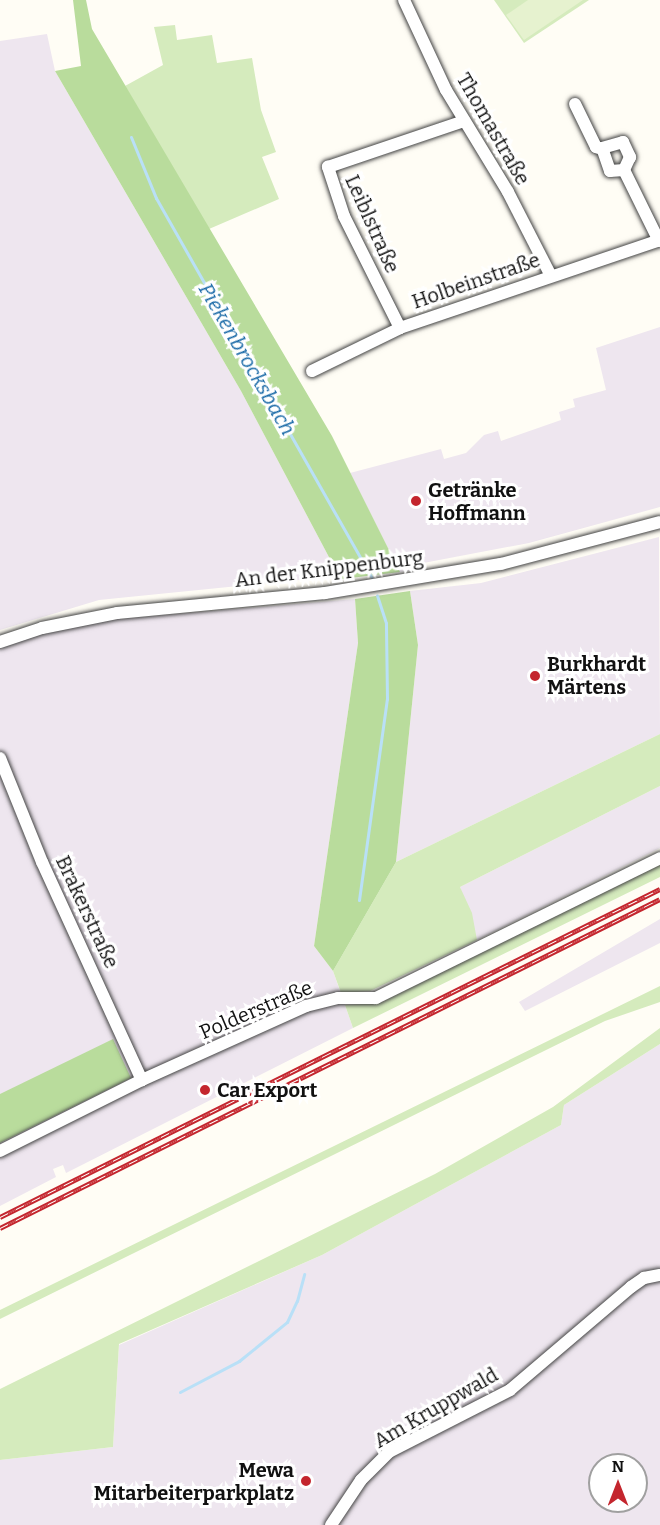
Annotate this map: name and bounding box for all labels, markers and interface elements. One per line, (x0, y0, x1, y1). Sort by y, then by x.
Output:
street label: Thomastraße (451, 69, 535, 189)
street label: Leiblstraße (340, 171, 404, 277)
street label: Holbeinstraße (409, 248, 543, 314)
water label: Piekenbrocksbach (193, 278, 301, 440)
place label: Getränke Hoffmann (428, 478, 526, 525)
marker: Getränke Hoffmann (409, 494, 423, 508)
street label: An der Knippenburg (233, 546, 425, 592)
place label: Burkhardt Märtens (547, 652, 646, 699)
marker: Burkhardt Märtens (528, 669, 542, 683)
street label: Brakerstraße (50, 852, 124, 972)
street label: Polderstraße (196, 976, 316, 1044)
place label: Car Export (217, 1078, 317, 1102)
marker: Car Export (198, 1083, 212, 1097)
street label: Am Kruppwald (370, 1363, 502, 1453)
north arrow (588, 1453, 648, 1513)
text: N (612, 1457, 624, 1476)
place label: Mewa Mitarbeiterparkplatz (94, 1458, 294, 1505)
marker: Mewa Mitarbeiterparkplatz (299, 1474, 313, 1488)

